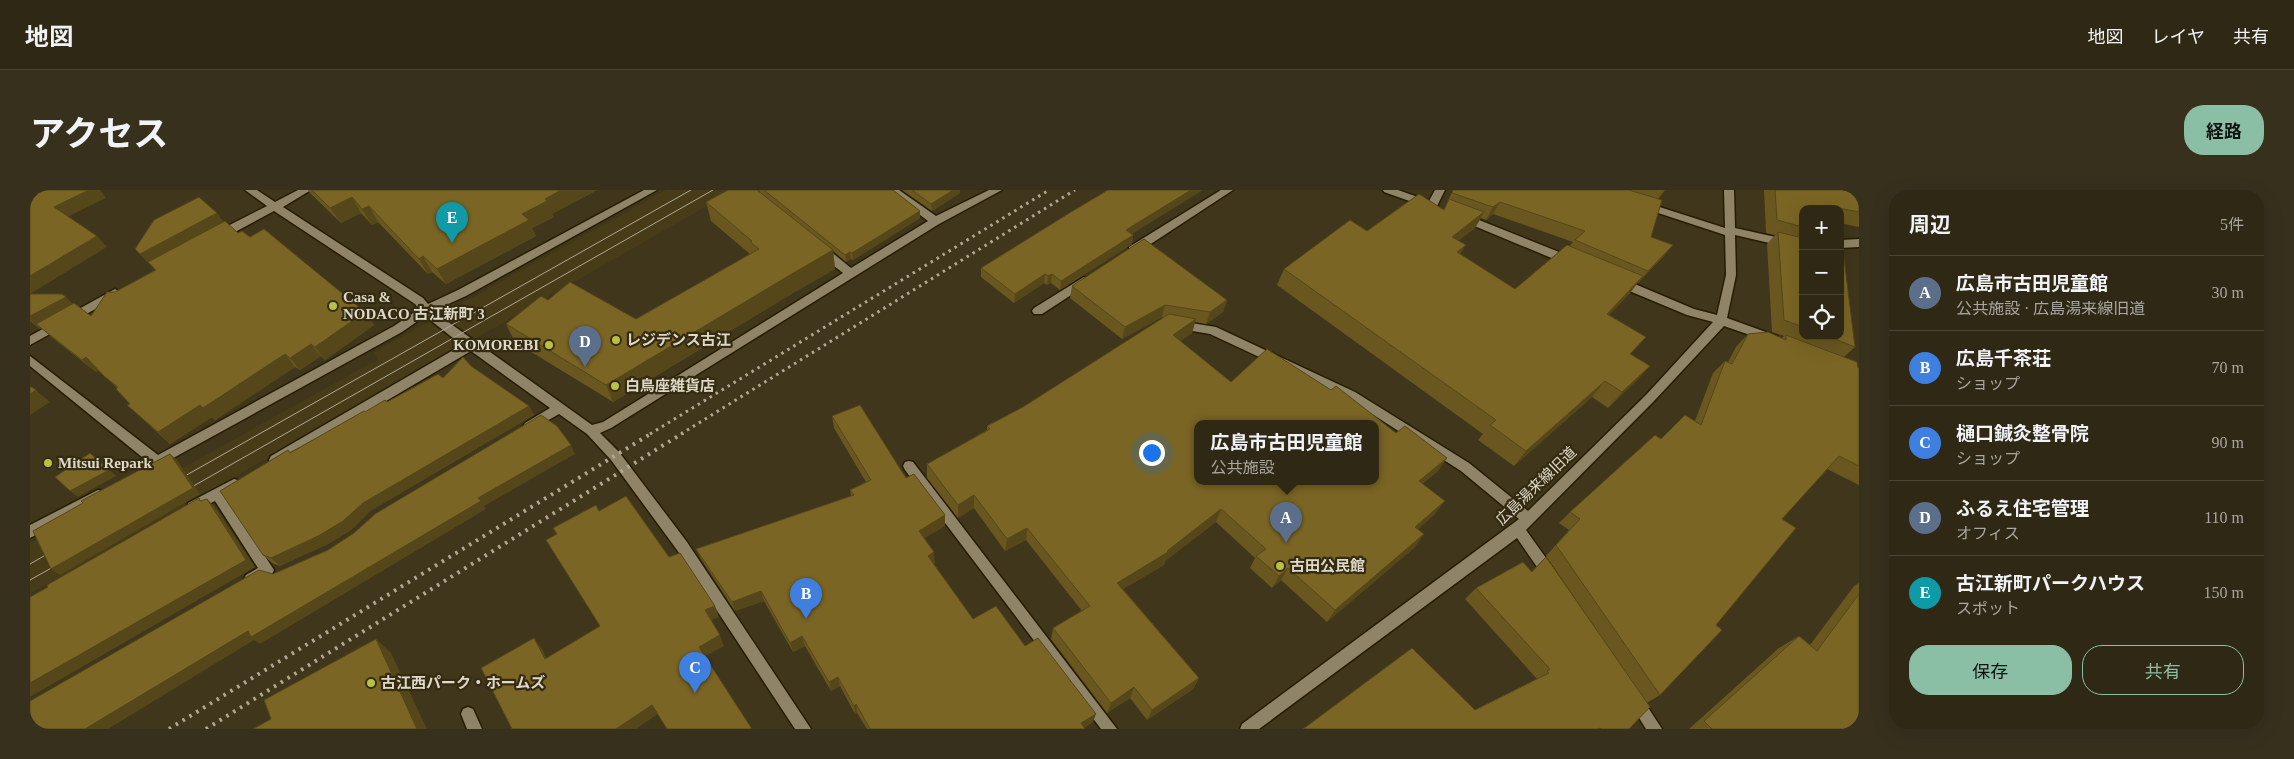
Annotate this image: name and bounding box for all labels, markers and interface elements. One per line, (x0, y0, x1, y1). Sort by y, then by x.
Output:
text: 地図 (25, 24, 73, 50)
text: 地図 (2088, 27, 2124, 47)
text: レイヤ (2152, 27, 2205, 47)
text: 共有 (2233, 27, 2269, 47)
button: 経路 (2184, 105, 2264, 155)
text: アクセス (30, 115, 168, 154)
pin: E (436, 202, 468, 243)
map controls (1799, 205, 1844, 340)
button: + (1799, 205, 1844, 250)
text: 周辺 (1909, 213, 1951, 237)
text: 5件 (2220, 216, 2244, 233)
button: − (1799, 250, 1844, 295)
text: 広島市古田児童館 (1956, 273, 2108, 294)
text: A (1919, 284, 1931, 301)
text: 30 m (2212, 284, 2244, 301)
place label: Casa & NODACO 古江新町 3 (343, 289, 485, 322)
button: locate (1799, 295, 1844, 340)
marker: Casa & NODACO 古江新町 3 (327, 300, 339, 312)
text: 公共施設 · 広島湯来線旧道 (1956, 300, 2145, 317)
pin: D (569, 326, 601, 367)
place label: レジデンス古江 (626, 332, 731, 348)
marker: レジデンス古江 (610, 334, 622, 346)
place label: KOMOREBI (453, 337, 539, 353)
marker: KOMOREBI (543, 339, 555, 351)
text: 広島千茶荘 (1956, 348, 2051, 369)
text: B (1920, 359, 1930, 376)
text: 70 m (2212, 359, 2244, 376)
text: ショップ (1956, 375, 2020, 392)
place label: 白鳥座雑貨店 (625, 377, 715, 394)
marker: 白鳥座雑貨店 (609, 380, 621, 392)
popup (1194, 420, 1379, 485)
text: 樋口鍼灸整骨院 (1956, 423, 2089, 444)
text: 広島市古田児童館 (1210, 432, 1363, 453)
text: C (1919, 434, 1931, 451)
text: 90 m (2212, 434, 2244, 451)
your location (1139, 440, 1165, 466)
street label: 広島湯来線旧道 (1493, 444, 1579, 528)
text: ショップ (1956, 450, 2020, 467)
place label: Mitsui Repark (58, 455, 152, 471)
marker: Mitsui Repark (42, 457, 54, 469)
text: 公共施設 (1210, 459, 1275, 476)
text: ふるえ住宅管理 (1956, 498, 2089, 519)
pin: A (1270, 502, 1302, 543)
text: D (1919, 509, 1931, 526)
text: 110 m (2204, 509, 2244, 526)
text: オフィス (1956, 525, 2020, 542)
place label: 古田公民館 (1290, 558, 1365, 574)
marker: 古田公民館 (1274, 560, 1286, 572)
text: 古江新町パークハウス (1956, 573, 2145, 594)
pin: B (790, 578, 822, 619)
text: E (1920, 584, 1930, 601)
text: 150 m (2204, 584, 2244, 601)
text: スポット (1956, 600, 2020, 617)
button: 保存 (1909, 645, 2072, 695)
button: 共有 (2082, 645, 2244, 695)
pin: C (679, 652, 711, 693)
place label: 古江西パーク・ホームズ (381, 674, 545, 691)
marker: 古江西パーク・ホームズ (365, 677, 377, 689)

